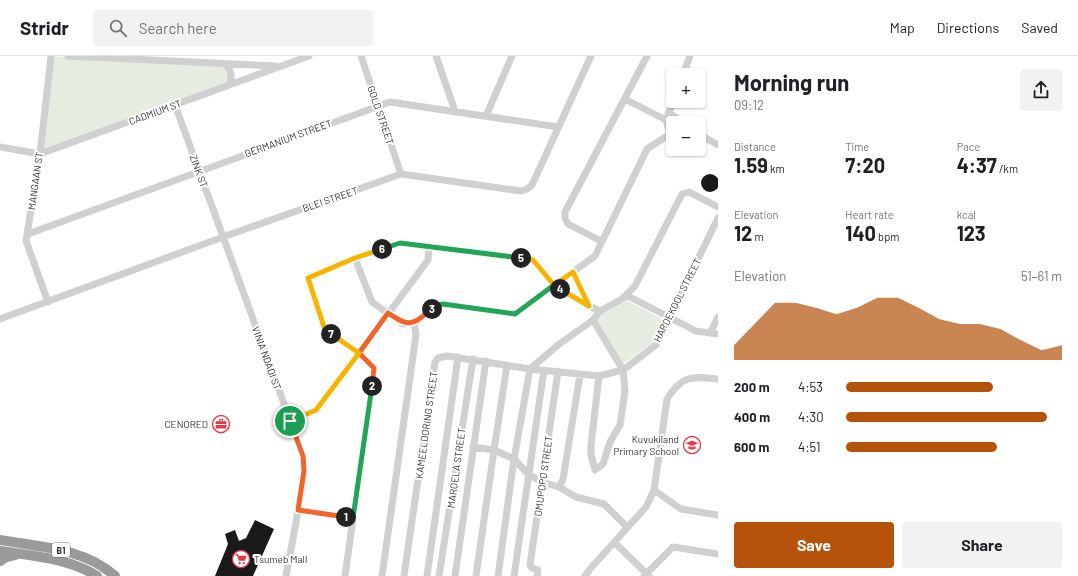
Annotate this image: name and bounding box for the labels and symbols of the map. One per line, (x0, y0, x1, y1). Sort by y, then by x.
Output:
street label: GOLD STREET (365, 84, 397, 146)
street label: CADMIUM ST (127, 97, 183, 127)
street label: GERMANIUM STREET (243, 117, 333, 159)
street label: MANGAAN ST (25, 151, 45, 211)
street label: ZINK ST (187, 153, 211, 189)
street label: BLEI STREET (301, 184, 360, 214)
pin: 6 (372, 239, 392, 259)
pin: 5 (511, 248, 531, 268)
street label: HARDEKOOL STREET (651, 256, 703, 344)
pin: 4 (550, 279, 570, 299)
pin: 3 (422, 299, 442, 319)
pin: 7 (321, 324, 341, 344)
street label: VINIA NDADI ST (250, 325, 284, 392)
street label: KAMEELDORING STREET (413, 370, 440, 480)
pin: 2 (362, 376, 382, 396)
pin (273, 404, 307, 438)
office icon: CENORED (211, 414, 231, 434)
place label: CENORED (165, 418, 208, 430)
street label: MAROELA STREET (444, 427, 468, 509)
place label: Kuvukiland Primary School (613, 433, 679, 457)
street label: OMUPOPO STREET (531, 435, 555, 517)
school or university icon: Kuvukiland Primary School (682, 435, 702, 455)
pin: 1 (336, 507, 356, 527)
road number: B1 (52, 543, 70, 557)
supermarket icon: Tsumeb Mall (231, 549, 251, 569)
place label: Tsumeb Mall (254, 553, 307, 565)

